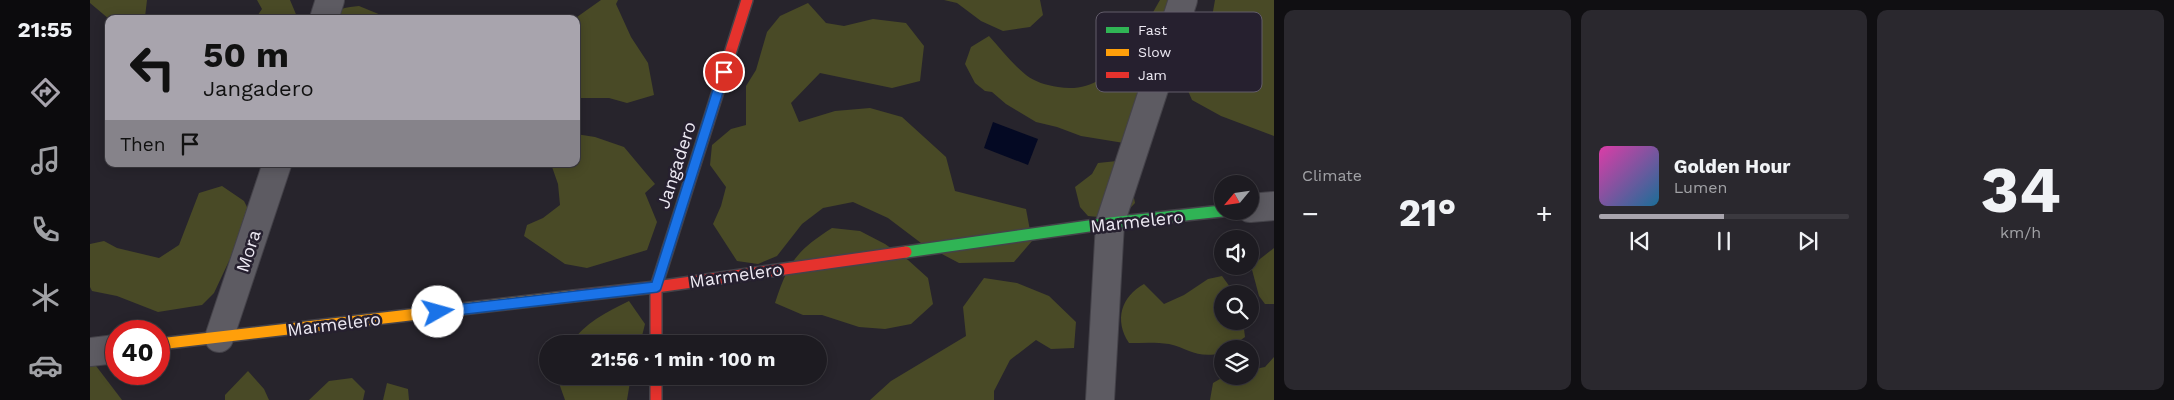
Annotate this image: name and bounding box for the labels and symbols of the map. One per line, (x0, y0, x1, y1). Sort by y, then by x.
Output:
legend (1096, 12, 1262, 92)
text: Fast (1138, 22, 1167, 38)
text: Slow (1138, 44, 1171, 60)
pin (703, 51, 745, 93)
text: Jam (1138, 67, 1167, 83)
street label: Jangadero (652, 119, 700, 211)
north arrow (1214, 175, 1259, 220)
street label: Marmelero (1089, 206, 1185, 236)
street label: Mora (231, 227, 265, 275)
street label: Marmelero (688, 258, 784, 292)
position arrow (411, 285, 463, 337)
street label: Marmelero (286, 308, 382, 340)
speed limit sign: 40 (105, 320, 170, 385)

